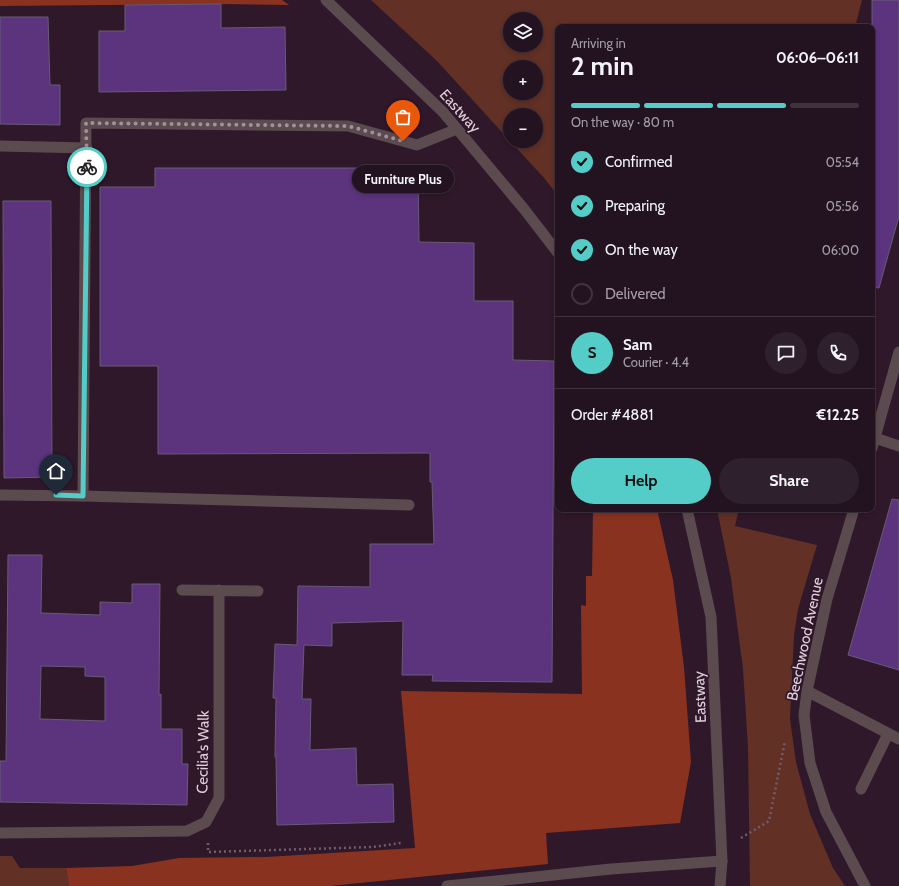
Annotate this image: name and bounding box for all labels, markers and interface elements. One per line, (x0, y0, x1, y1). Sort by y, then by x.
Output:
map controls (503, 12, 543, 148)
button: layers (503, 12, 543, 52)
text: Arriving in (571, 35, 626, 51)
text: 06:06–06:11 (776, 49, 859, 67)
text: 2 min (571, 50, 634, 82)
button: + (503, 60, 543, 100)
street label: Eastway (436, 86, 484, 137)
pin (386, 100, 420, 141)
icon: bag (392, 106, 414, 128)
button: − (503, 108, 543, 148)
text: On the way · 80 m (571, 114, 674, 130)
courier (67, 147, 107, 187)
icon: check (571, 151, 593, 173)
text: Confirmed (605, 153, 673, 171)
text: 05:54 (826, 154, 859, 170)
icon: bike (76, 156, 98, 178)
callout: Furniture Plus (352, 165, 454, 193)
text: Furniture Plus (364, 171, 442, 187)
icon: check (571, 195, 593, 217)
text: Preparing (605, 197, 665, 215)
text: 05:56 (826, 198, 859, 214)
icon: check (571, 239, 593, 261)
text: On the way (605, 241, 678, 259)
text: 06:00 (822, 242, 859, 258)
text: Delivered (605, 285, 666, 303)
button: chat (765, 332, 807, 374)
button: phone (817, 332, 859, 374)
text: Sam (623, 336, 652, 354)
text: S (588, 344, 596, 362)
text: Courier · 4.4 (623, 354, 689, 370)
text: Order #4881 (571, 406, 653, 424)
text: €12.25 (817, 406, 859, 424)
pin (39, 454, 73, 495)
button: Help (571, 458, 711, 504)
button: Share (719, 458, 859, 504)
icon: home (45, 460, 67, 482)
street label: Beechwood Avenue (783, 575, 827, 702)
street label: Eastway (690, 670, 710, 723)
street label: Cecilia's Walk (193, 710, 213, 794)

